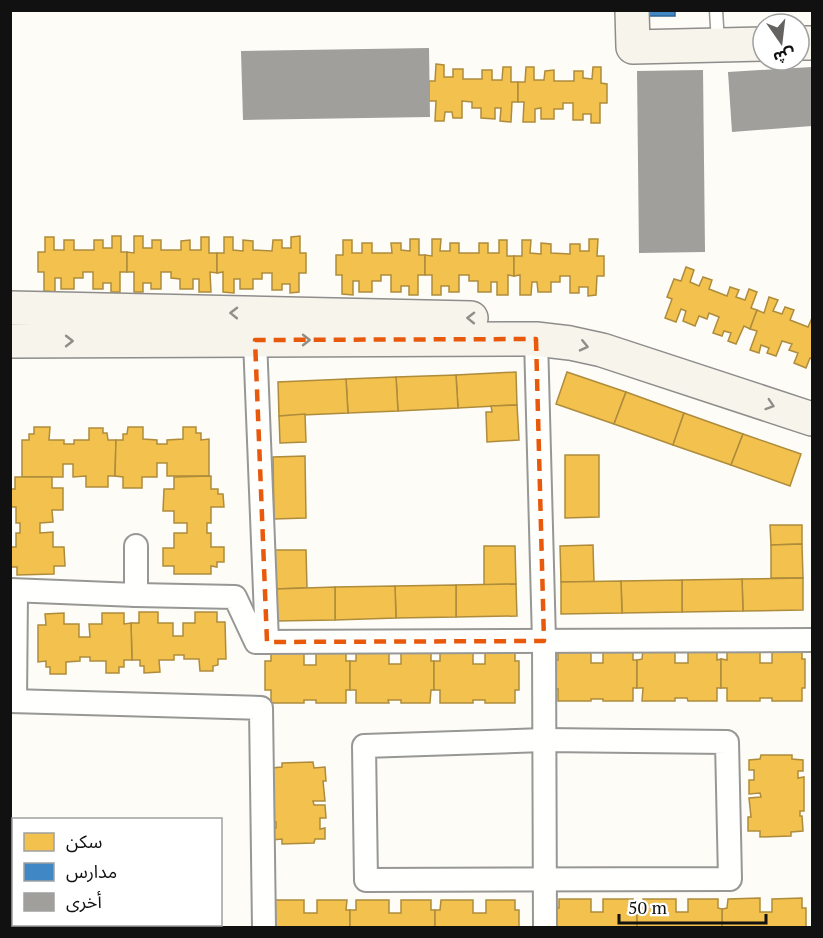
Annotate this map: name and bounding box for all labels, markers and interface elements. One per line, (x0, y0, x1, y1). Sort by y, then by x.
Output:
north arrow (751, 12, 811, 72)
text: ش (771, 43, 798, 70)
one-way arrow (230, 306, 239, 319)
one-way arrow (467, 311, 476, 324)
one-way arrow (301, 334, 310, 346)
one-way arrow (64, 335, 73, 347)
one-way arrow (579, 339, 589, 352)
one-way arrow (764, 398, 775, 411)
legend (12, 818, 222, 926)
text: سكن (66, 829, 102, 853)
text: مدارس (66, 859, 117, 883)
scale bar (619, 887, 766, 925)
text: أخرى (66, 889, 102, 913)
text: 50 m (628, 895, 668, 919)

